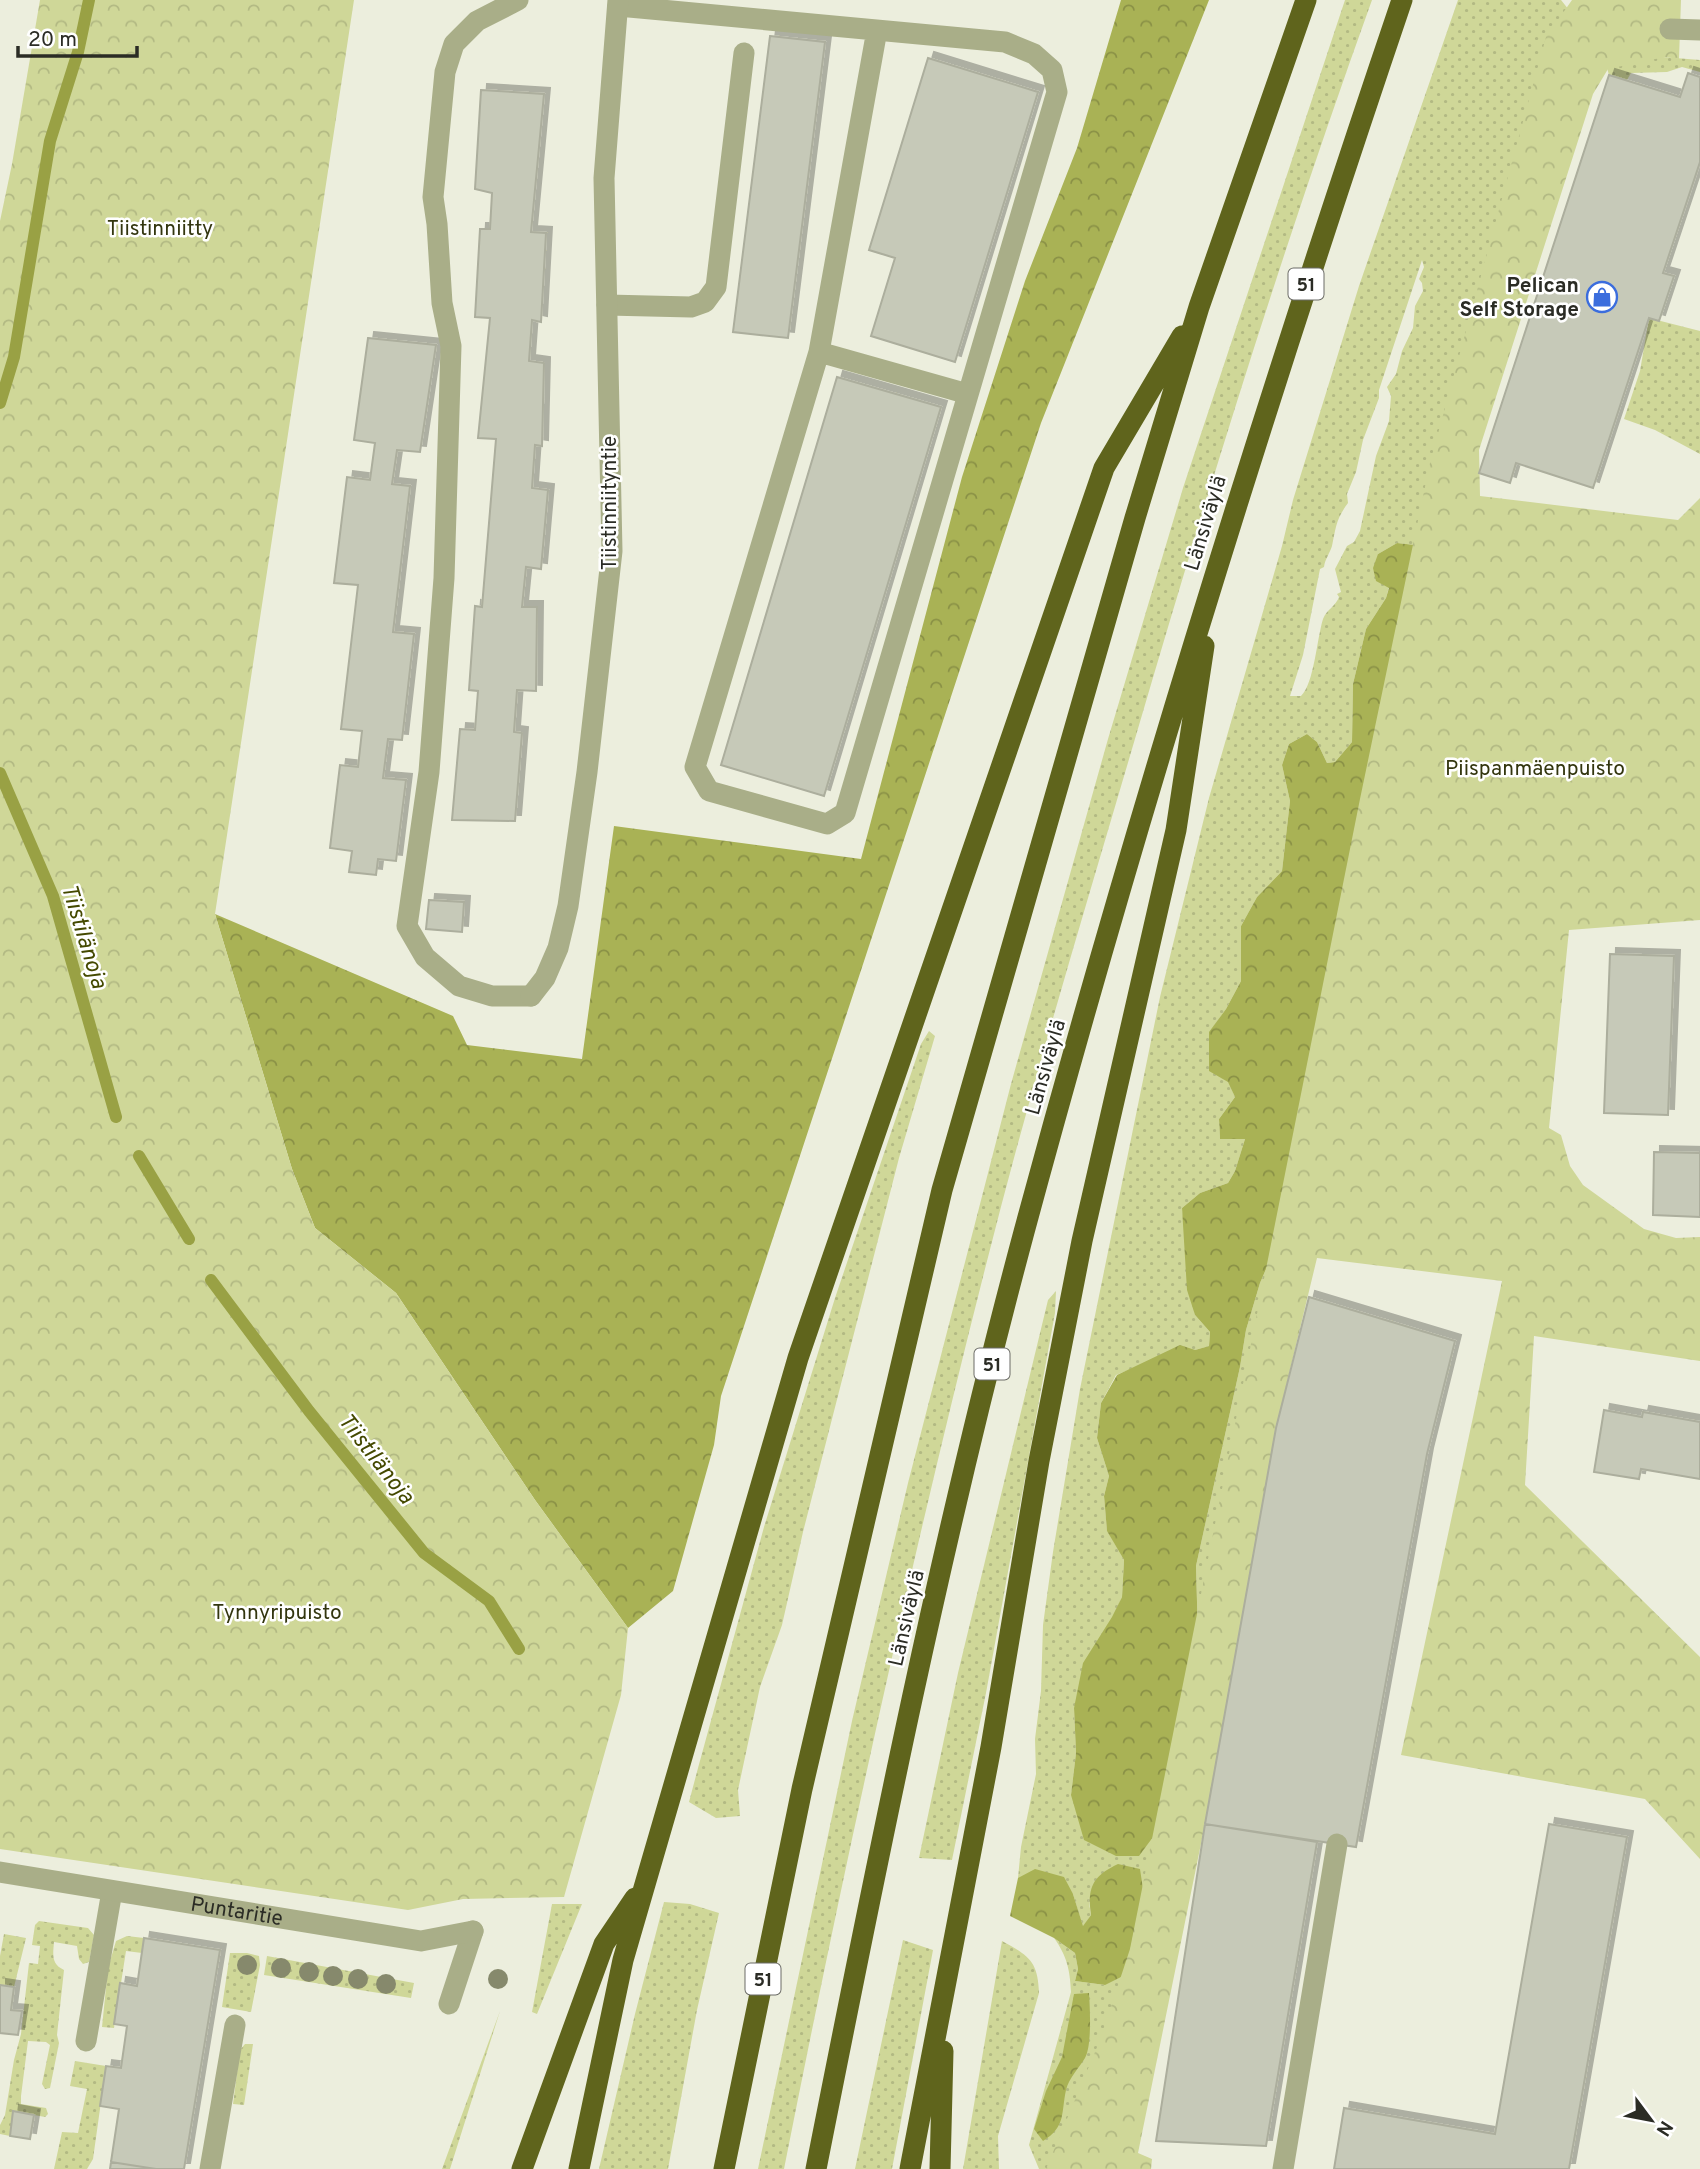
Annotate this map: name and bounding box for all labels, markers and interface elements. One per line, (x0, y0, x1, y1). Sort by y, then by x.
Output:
scale bar (18, 14, 136, 58)
text: 20 m (28, 27, 77, 54)
park label: Tiistinniitty (107, 216, 213, 243)
road number: 51 (1288, 268, 1324, 300)
place label: Pelican Self Storage (1459, 273, 1579, 324)
shop icon: Pelican Self Storage (1585, 280, 1619, 314)
street label: Tiistinniityntie (597, 436, 624, 570)
street label: Länsiväylä (1179, 472, 1234, 574)
park label: Piispanmäenpuisto (1445, 756, 1625, 783)
water label: Tiistilänoja (53, 881, 112, 993)
street label: Länsiväylä (1020, 1016, 1073, 1118)
road number: 51 (974, 1348, 1010, 1380)
water label: Tiistilänoja (330, 1408, 420, 1511)
street label: Länsiväylä (883, 1567, 932, 1669)
park label: Tynnyripuisto (212, 1600, 342, 1627)
street label: Puntaritie (188, 1891, 285, 1933)
road number: 51 (746, 1964, 780, 1994)
north arrow (1616, 2085, 1686, 2155)
text: N (1650, 2116, 1678, 2140)

